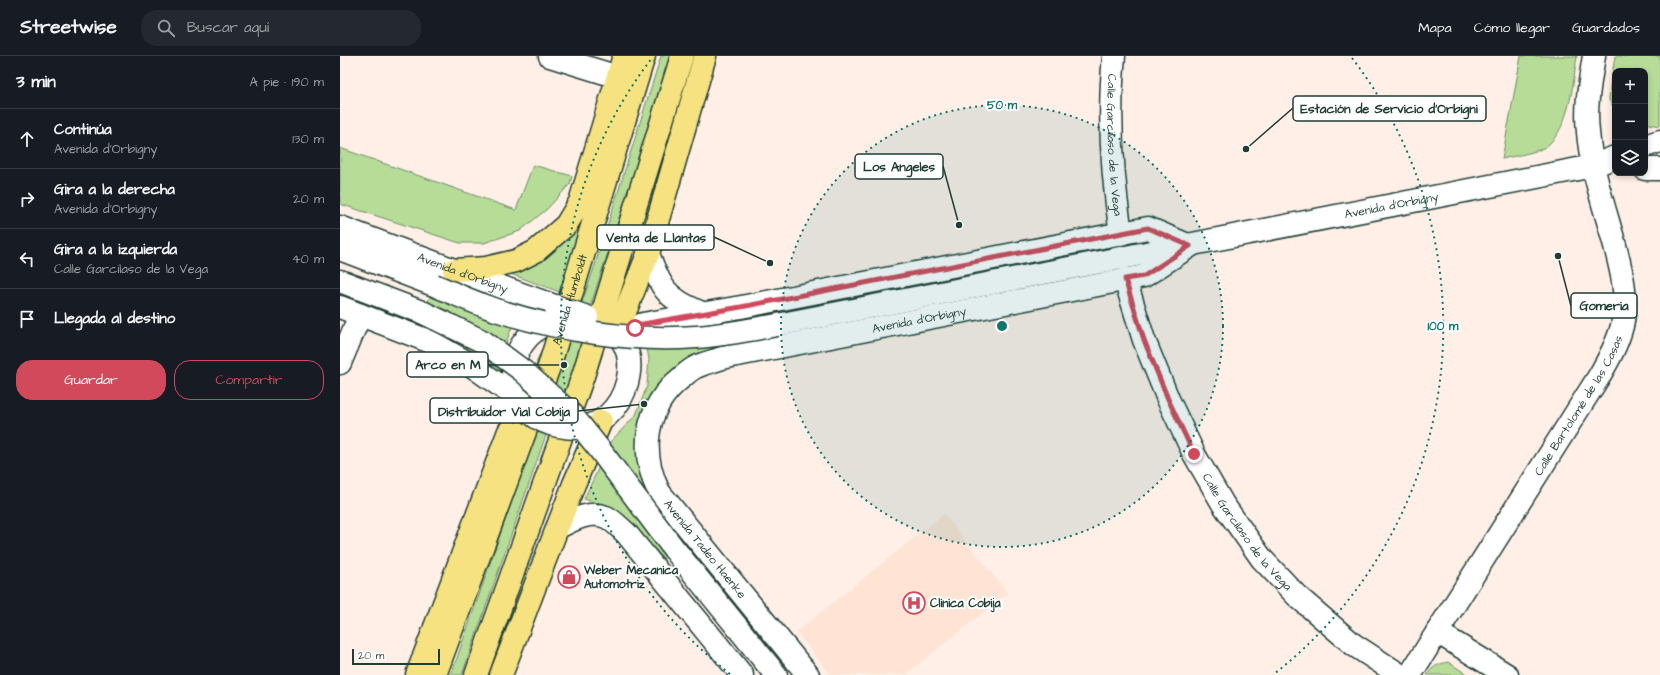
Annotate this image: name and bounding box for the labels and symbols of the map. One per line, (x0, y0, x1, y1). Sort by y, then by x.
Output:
street label: Calle Garcilaso de la Vega (1102, 73, 1126, 217)
callout: Estación de Servicio d'Orbigni (1293, 96, 1486, 121)
text: 50 m (987, 97, 1018, 114)
text: Estación de Servicio d'Orbigni (1300, 100, 1479, 120)
callout: Los Angeles (855, 154, 943, 179)
text: Los Angeles (863, 158, 936, 178)
street label: Avenida d'Orbigny (1343, 188, 1441, 223)
callout: Venta de Llantas (597, 225, 714, 250)
text: Venta de Llantas (605, 229, 707, 247)
street label: Avenida d'Orbigny (415, 249, 511, 299)
street label: Avenida Humboldt (548, 252, 592, 347)
callout: Gomeria (1571, 293, 1637, 318)
text: Gomeria (1579, 297, 1629, 315)
street label: Avenida d'Orbigny (871, 303, 968, 338)
text: 100 m (1428, 318, 1459, 335)
route start (626, 319, 644, 337)
centre of rings (995, 319, 1009, 333)
street label: Calle Bartolomé de las Casas (1530, 333, 1627, 479)
callout: Arco en M (407, 352, 488, 377)
text: Arco en M (415, 356, 481, 374)
callout: Distribuidor Vial Cobija (430, 398, 578, 423)
text: Distribuidor Vial Cobija (438, 403, 571, 422)
route end (1185, 445, 1203, 463)
street label: Calle Garcilaso de la Vega (1198, 470, 1296, 595)
street label: Avenida Tadeo Haenke (659, 496, 750, 603)
place label: Weber Mecanica Automotriz (583, 562, 679, 593)
shop icon: Weber Mecanica Automotriz (556, 564, 582, 590)
hospital icon: Clinica Cobija (901, 590, 927, 616)
place label: Clinica Cobija (930, 595, 1001, 613)
scale bar (352, 647, 440, 666)

